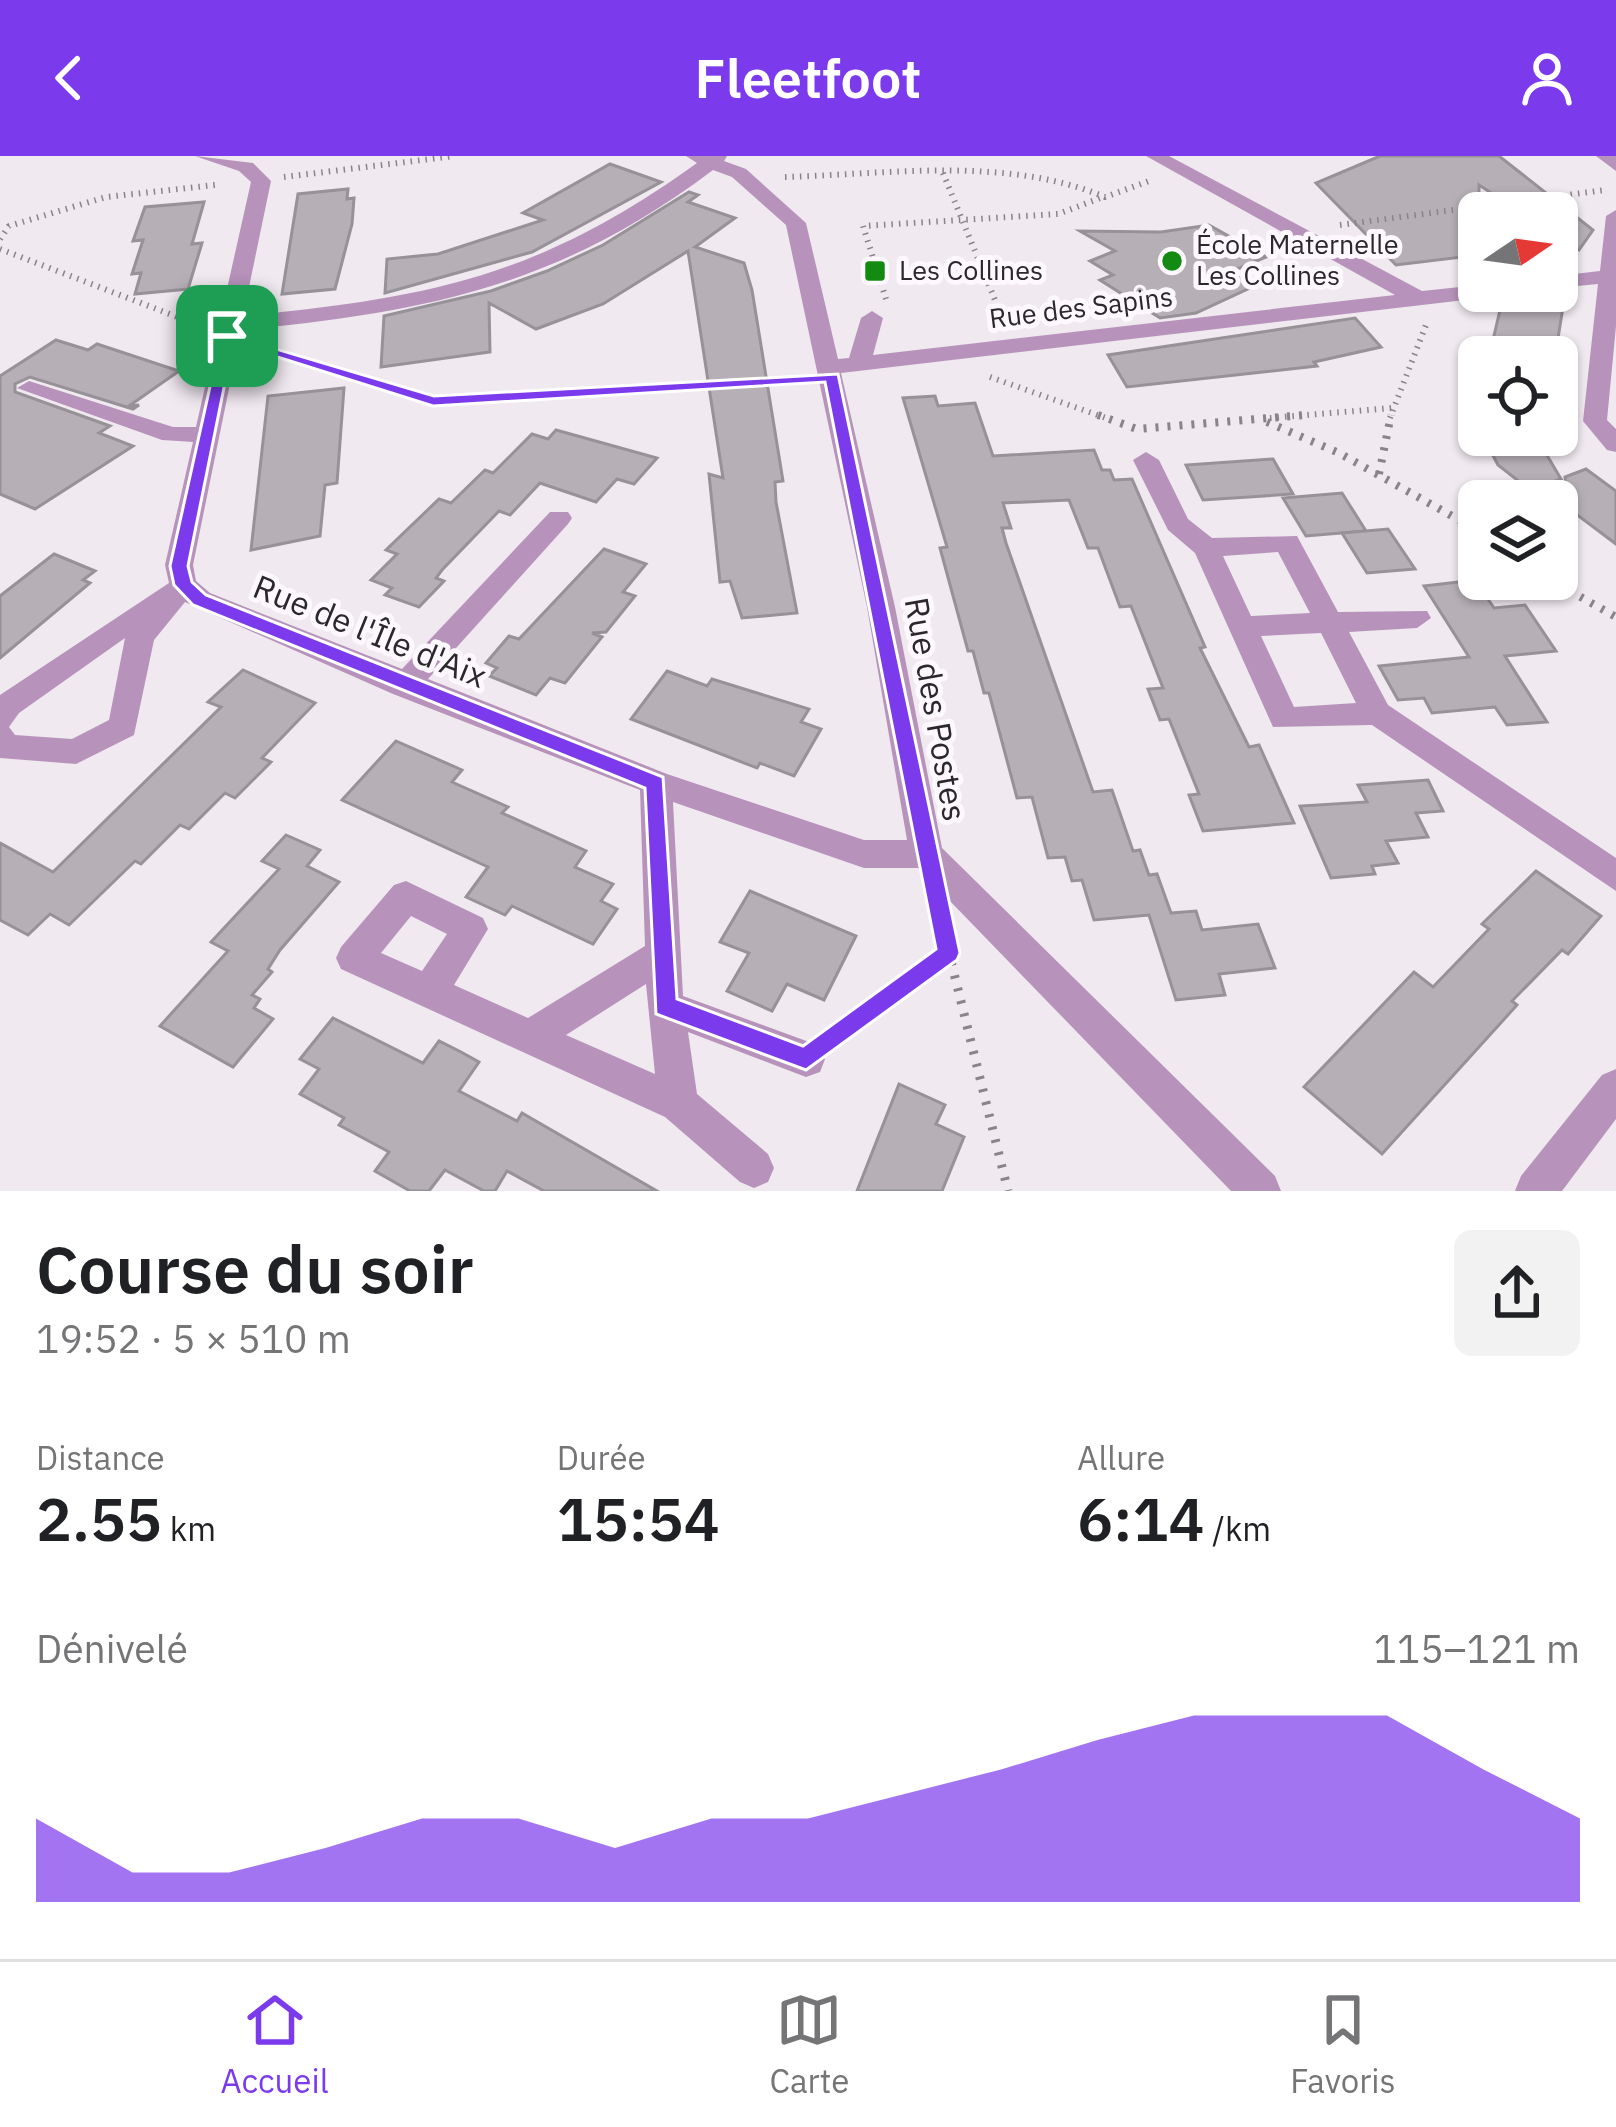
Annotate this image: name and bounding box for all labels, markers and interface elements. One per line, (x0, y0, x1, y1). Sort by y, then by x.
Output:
text: Fleetfoot (695, 43, 921, 113)
icon: back (36, 45, 102, 111)
icon: person (1514, 45, 1580, 111)
north arrow (1458, 192, 1578, 312)
map controls (1458, 192, 1578, 600)
place label: École Maternelle Les Collines (1196, 226, 1399, 292)
marker: École Maternelle Les Collines (1159, 248, 1185, 274)
place label: Les Collines (899, 252, 1043, 287)
marker: Les Collines (862, 258, 888, 284)
street label: Rue des Sapins (987, 278, 1175, 335)
pin (176, 285, 278, 387)
icon: arrive (194, 303, 260, 369)
button: locate (1458, 336, 1578, 456)
button: layers (1458, 480, 1578, 600)
street label: Rue de l'Île d'Aix (247, 564, 493, 697)
street label: Rue des Postes (896, 594, 977, 824)
text: Course du soir (36, 1225, 474, 1311)
button: share (1454, 1230, 1580, 1356)
text: 19:52 · 5 × 510 m (36, 1313, 351, 1364)
text: Distance (36, 1436, 165, 1479)
text: Durée (557, 1436, 646, 1479)
text: Allure (1077, 1436, 1165, 1479)
text: 2.55 (36, 1479, 162, 1558)
text: 15:54 (557, 1479, 720, 1558)
text: 6:14 (1077, 1479, 1204, 1558)
text: km (162, 1507, 216, 1550)
text: /km (1204, 1507, 1271, 1550)
text: Dénivelé (36, 1623, 188, 1674)
text: 115–121 m (1373, 1623, 1580, 1674)
tab: Accueil (220, 1987, 329, 2102)
tab: Carte (769, 1987, 849, 2102)
tab: Favoris (1290, 1987, 1396, 2102)

